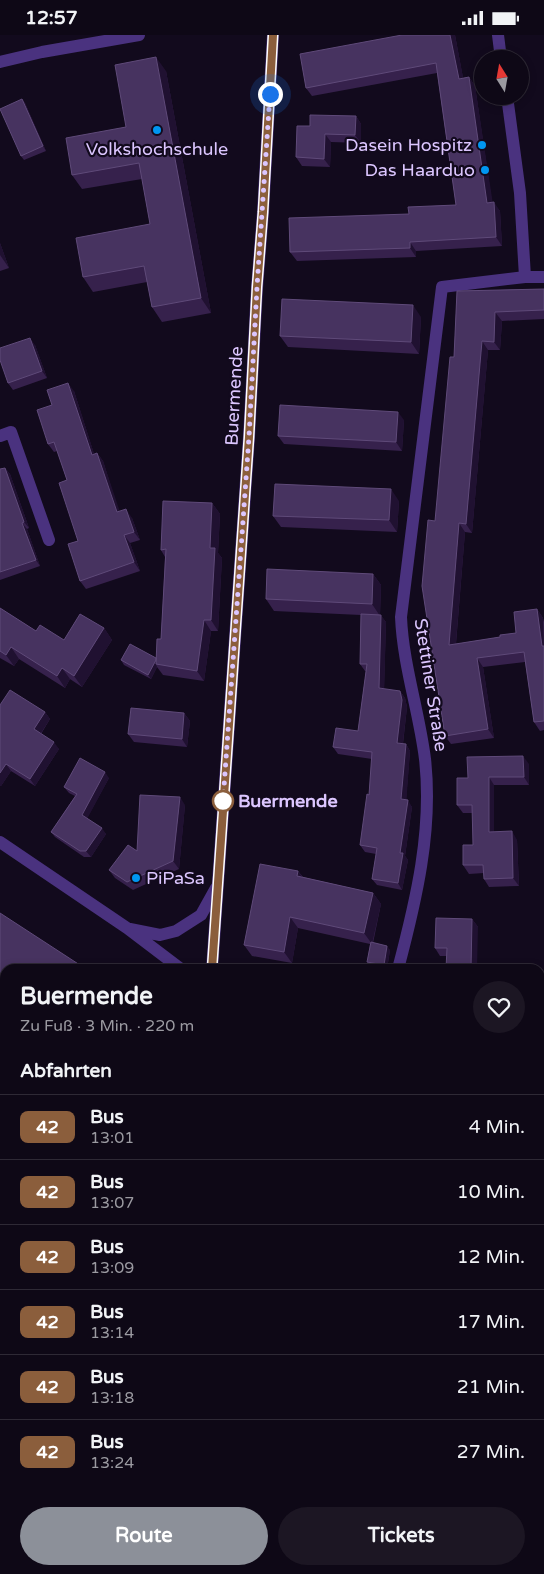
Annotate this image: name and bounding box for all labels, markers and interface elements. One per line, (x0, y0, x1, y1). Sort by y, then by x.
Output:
text: 12:57 (25, 7, 78, 29)
north arrow (474, 50, 529, 105)
map controls (474, 50, 529, 105)
your location (258, 82, 283, 107)
marker: Volkshochschule (151, 124, 163, 136)
place label: Dasein Hospitz (345, 134, 472, 156)
place label: Volkshochschule (86, 138, 228, 160)
marker: Dasein Hospitz (476, 139, 488, 151)
place label: Das Haarduo (365, 159, 475, 181)
marker: Das Haarduo (479, 164, 491, 176)
street label: Buermende (220, 346, 248, 446)
street label: Stettiner Straße (410, 617, 452, 753)
marker: Buermende (212, 790, 234, 812)
place label: Buermende (238, 790, 338, 812)
place label: PiPaSa (146, 867, 205, 889)
marker: PiPaSa (130, 872, 142, 884)
button: heart (473, 981, 525, 1033)
text: Buermende (20, 982, 153, 1011)
text: Zu Fuß · 3 Min. · 220 m (20, 1016, 194, 1036)
text: Abfahrten (20, 1060, 112, 1082)
text: Bus (90, 1106, 124, 1128)
text: 42 (36, 1116, 59, 1138)
text: 4 Min. (469, 1116, 525, 1138)
text: 13:01 (90, 1128, 134, 1148)
text: Bus (90, 1171, 124, 1193)
text: 42 (36, 1181, 59, 1203)
text: 10 Min. (457, 1181, 525, 1203)
text: 13:07 (90, 1193, 134, 1213)
text: Bus (90, 1236, 124, 1258)
text: 42 (36, 1246, 59, 1268)
text: 12 Min. (457, 1246, 525, 1268)
text: 13:09 (90, 1258, 134, 1278)
text: Bus (90, 1301, 124, 1323)
text: 42 (36, 1311, 59, 1333)
text: 17 Min. (457, 1311, 525, 1333)
text: 13:14 (90, 1323, 134, 1343)
text: Bus (90, 1366, 124, 1388)
text: 42 (36, 1376, 59, 1398)
text: 21 Min. (457, 1376, 525, 1398)
text: 13:18 (90, 1388, 134, 1408)
text: Bus (90, 1431, 124, 1453)
text: 42 (36, 1441, 59, 1463)
text: 27 Min. (457, 1441, 525, 1463)
text: 13:24 (90, 1453, 134, 1473)
button: Route (20, 1507, 268, 1565)
button: Tickets (278, 1507, 525, 1565)

